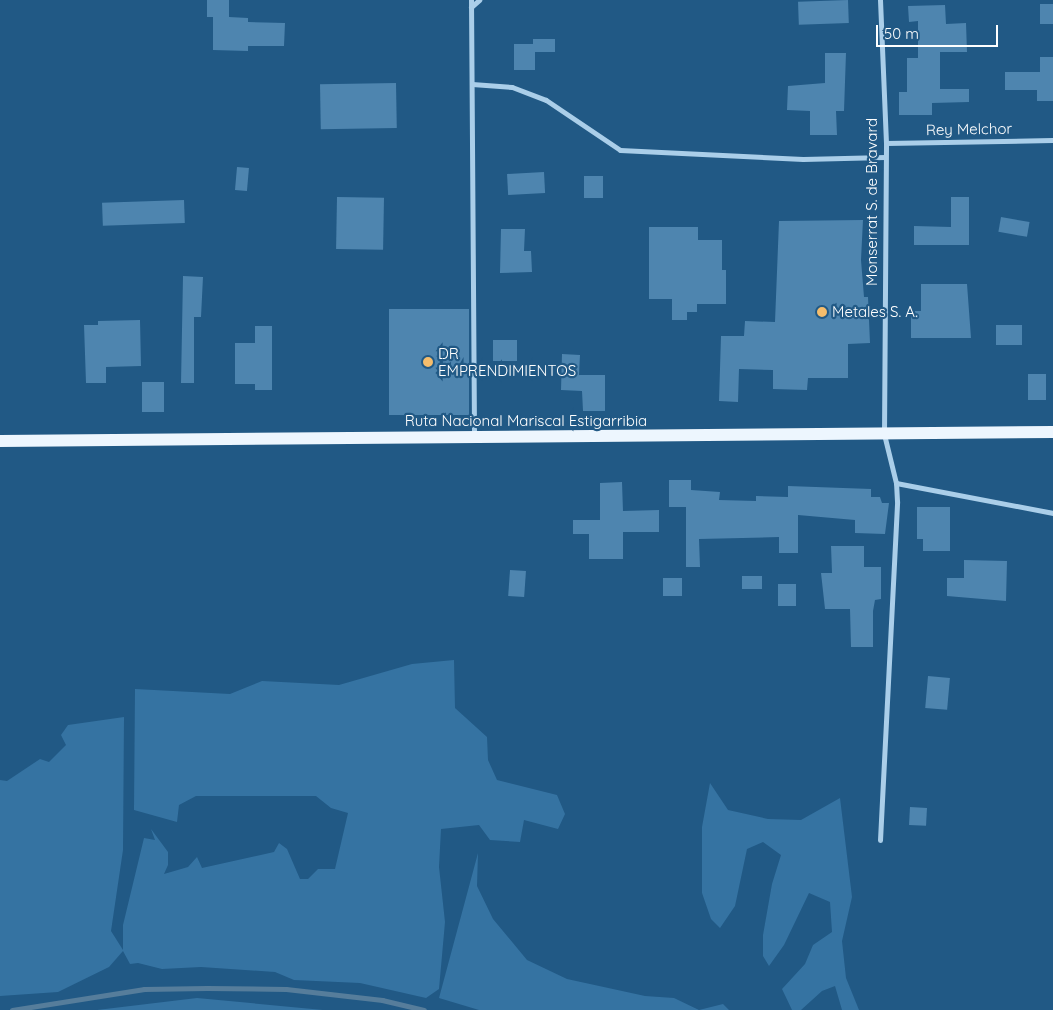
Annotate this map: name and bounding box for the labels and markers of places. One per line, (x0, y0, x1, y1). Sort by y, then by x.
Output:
place label: Metales S. A. (832, 303, 918, 321)
marker: Metales S. A. (816, 306, 828, 318)
place label: DR EMPRENDIMIENTOS (438, 344, 576, 379)
marker: DR EMPRENDIMIENTOS (422, 356, 434, 368)

